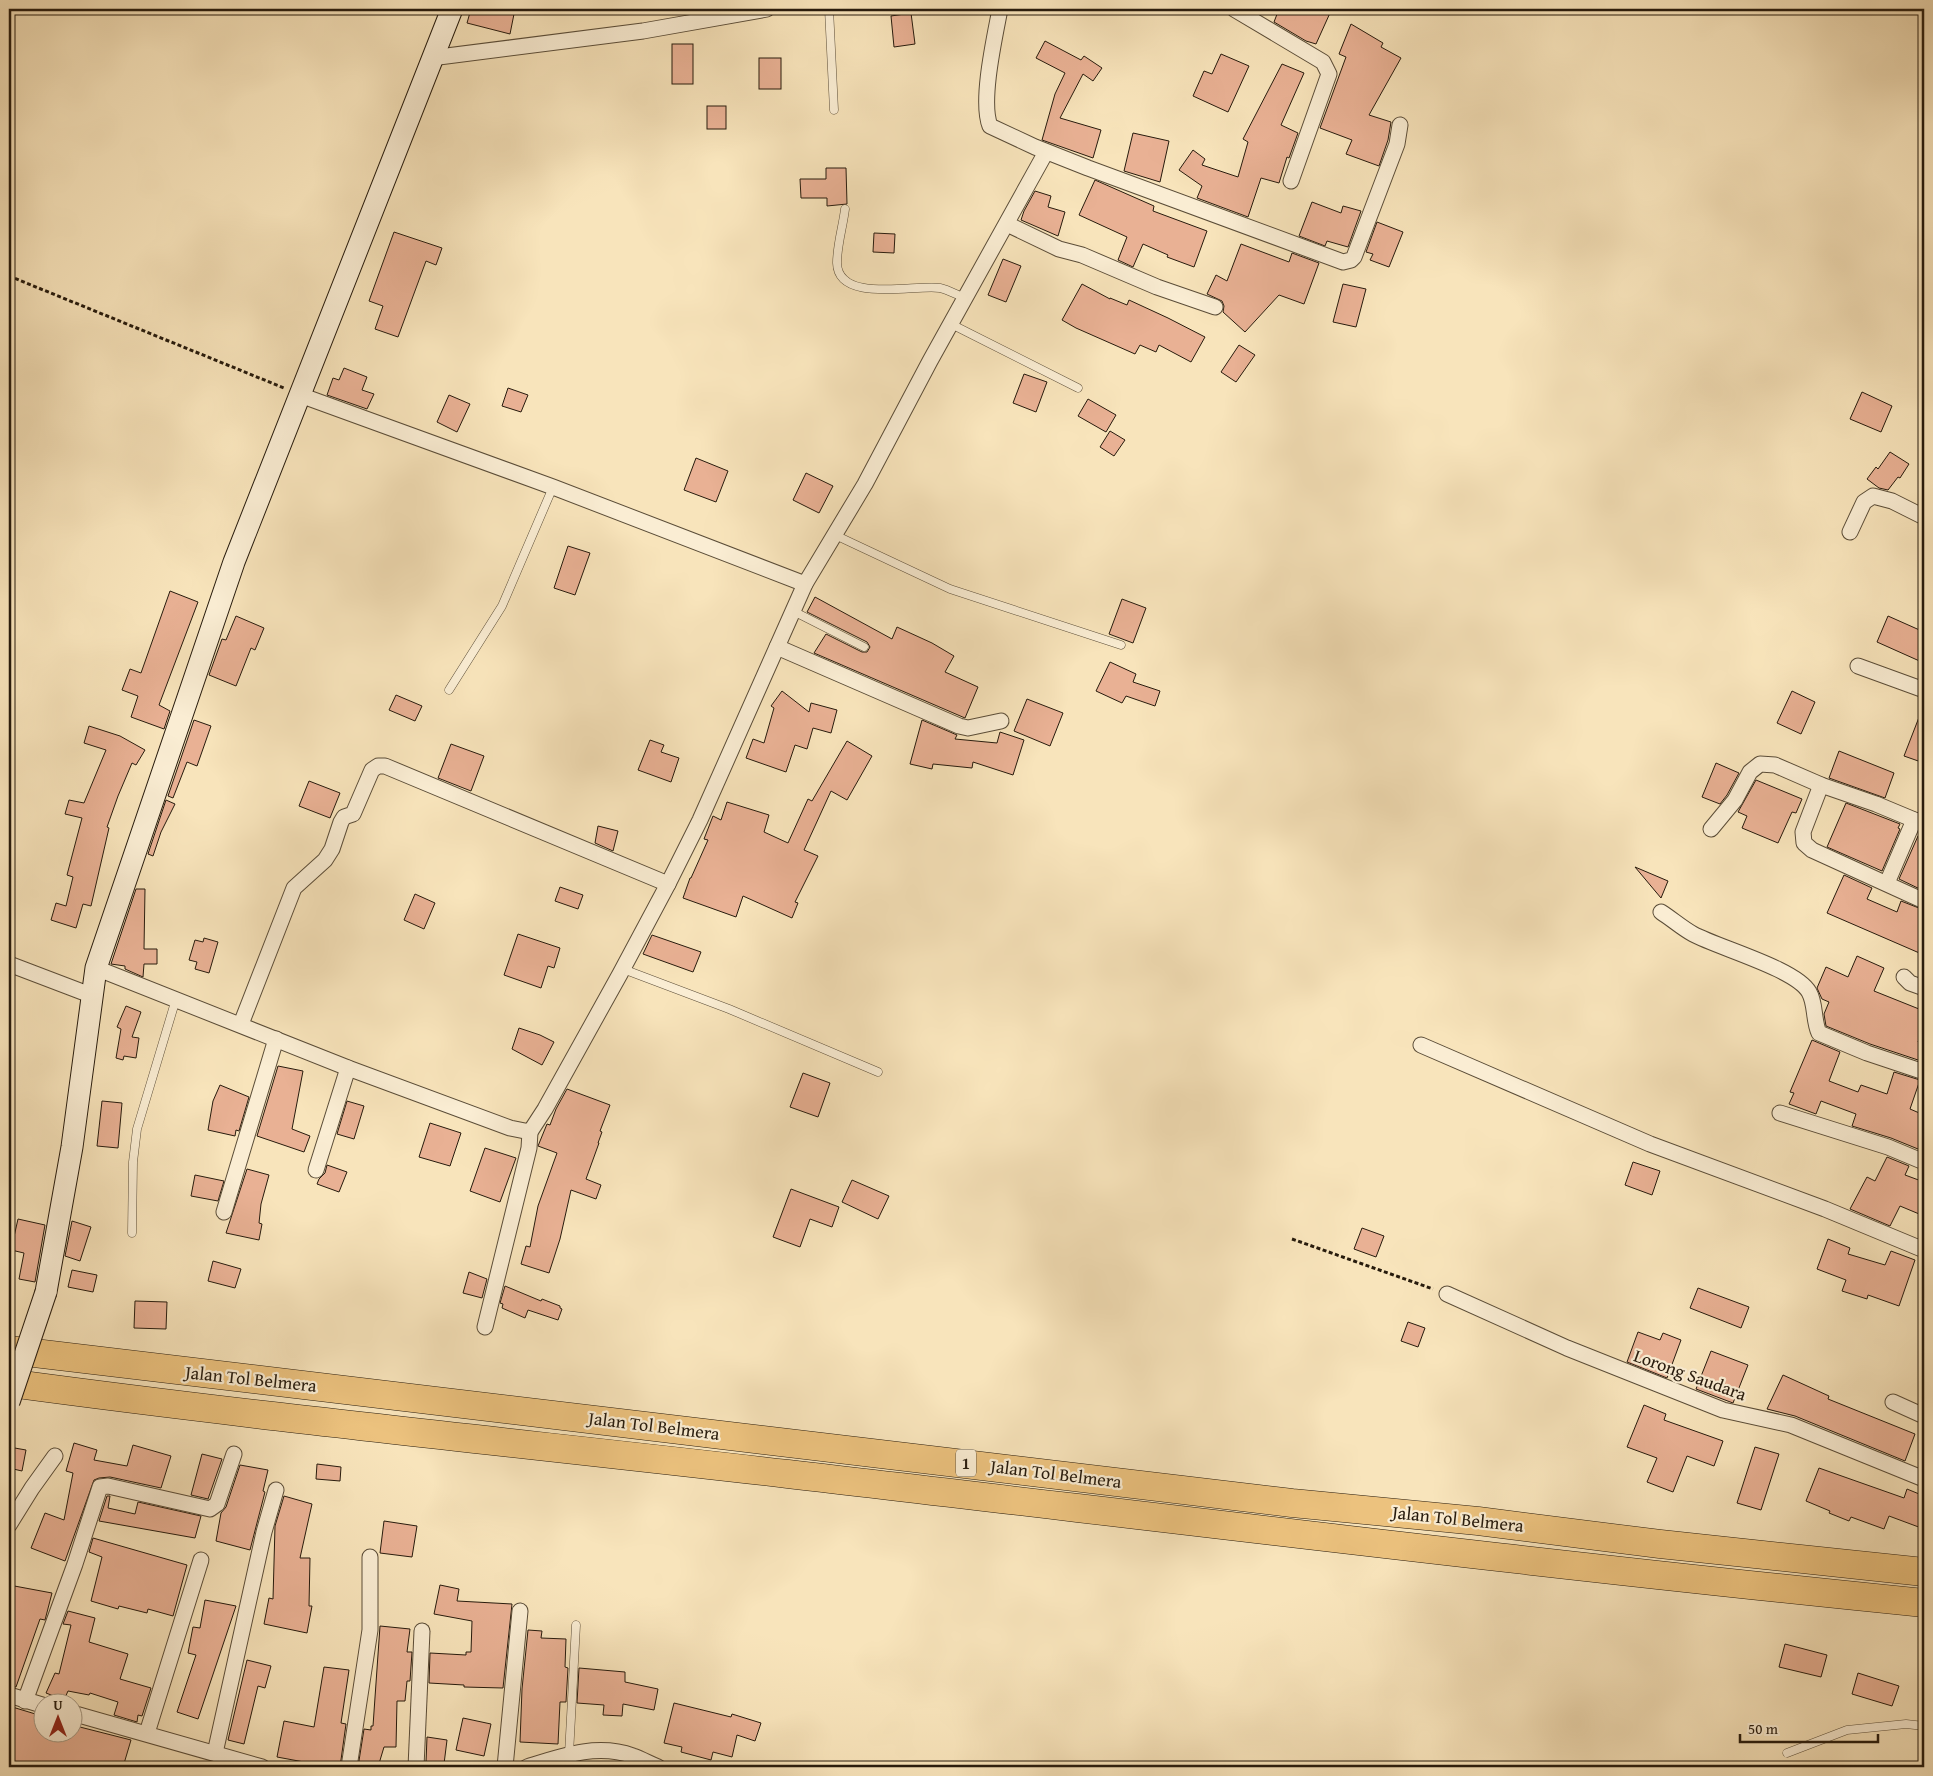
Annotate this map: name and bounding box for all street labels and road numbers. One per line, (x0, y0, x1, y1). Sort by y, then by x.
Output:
street label: Lorong Saudara (1630, 1342, 1751, 1408)
street label: Jalan Tol Belmera (182, 1358, 319, 1399)
street label: Jalan Tol Belmera (585, 1404, 722, 1447)
road number: 1 (956, 1450, 976, 1476)
street label: Jalan Tol Belmera (987, 1452, 1124, 1495)
street label: Jalan Tol Belmera (1389, 1498, 1526, 1539)

